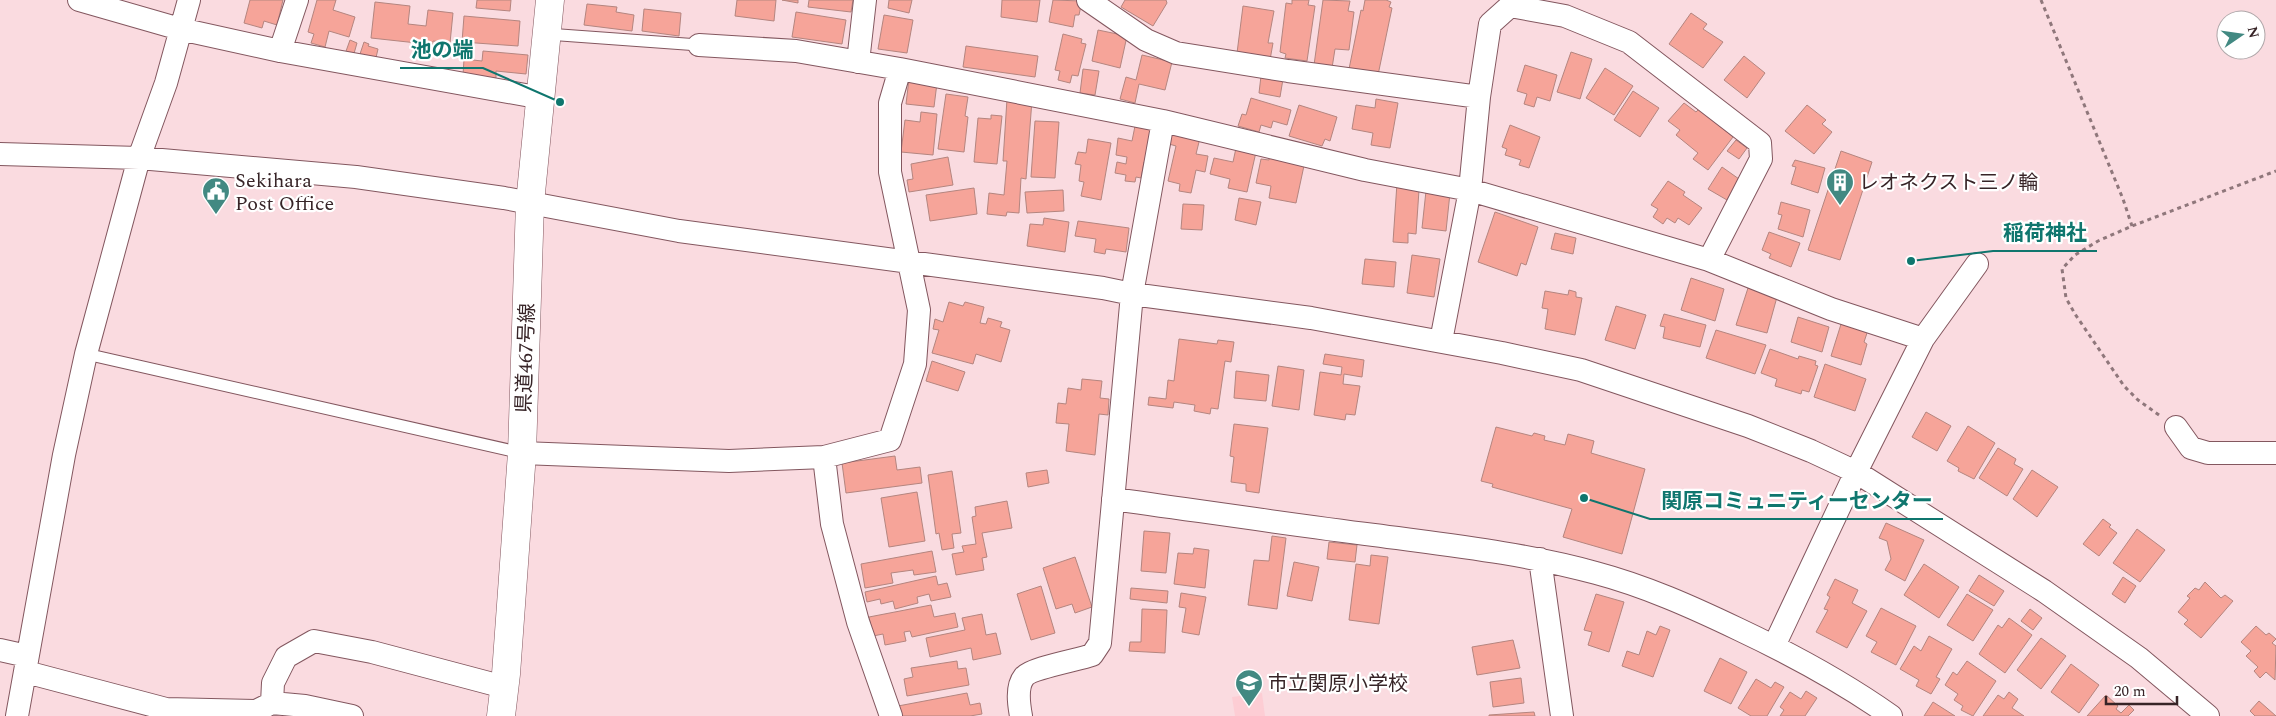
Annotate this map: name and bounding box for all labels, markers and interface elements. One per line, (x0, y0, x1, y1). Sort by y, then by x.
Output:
north arrow (2216, 10, 2266, 60)
text: N (2242, 24, 2265, 40)
callout: 池の端 (400, 32, 483, 68)
text: 池の端 (411, 35, 474, 67)
place label: Sekihara Post Office (235, 166, 334, 219)
building icon: レオネクスト三ノ輪 (1825, 167, 1855, 206)
place label: レオネクスト三ノ輪 (1859, 168, 2038, 198)
public building icon: Sekihara Post Office (201, 176, 231, 215)
callout: 稲荷神社 (1993, 215, 2097, 251)
text: 稲荷神社 (2003, 218, 2087, 250)
street label: 県道467号線 (509, 303, 543, 414)
callout: 関原コミュニティーセンター (1650, 483, 1943, 519)
text: 関原コミュニティーセンター (1661, 486, 1933, 518)
school or university icon: 市立関原小学校 (1234, 668, 1264, 707)
place label: 市立関原小学校 (1268, 669, 1408, 699)
scale bar (2106, 674, 2177, 706)
text: 20 m (2114, 680, 2146, 703)

